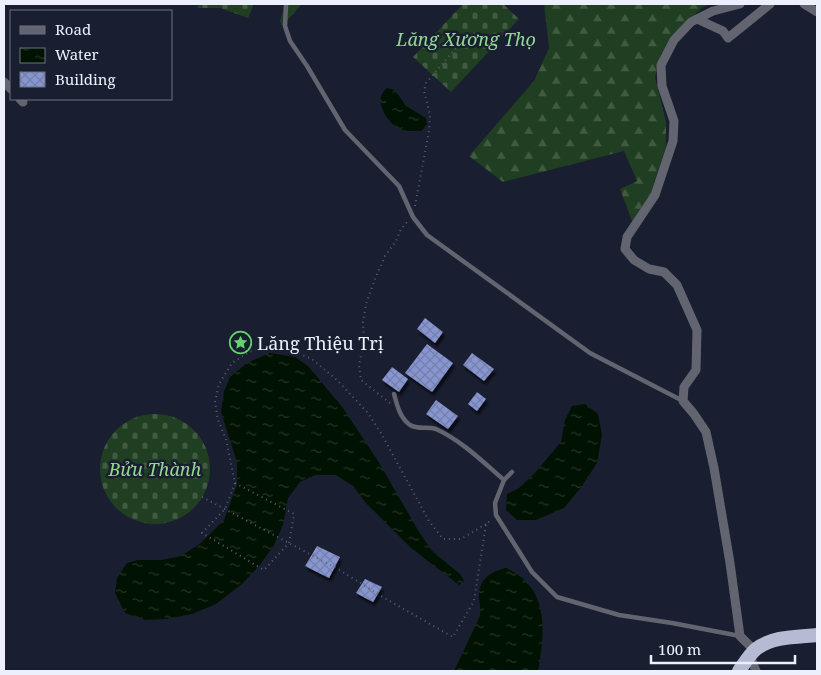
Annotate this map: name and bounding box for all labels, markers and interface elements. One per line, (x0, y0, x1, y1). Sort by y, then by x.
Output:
legend (10, 10, 172, 100)
text: Road (55, 19, 91, 39)
park label: Lăng Xương Thọ (395, 27, 536, 51)
text: Water (55, 44, 98, 64)
text: Building (55, 69, 116, 89)
place icon: Lăng Thiệu Trị (229, 331, 253, 355)
place label: Lăng Thiệu Trị (257, 331, 384, 355)
park label: Bửu Thành (108, 457, 202, 481)
scale bar (651, 632, 795, 664)
text: 100 m (658, 639, 701, 659)

